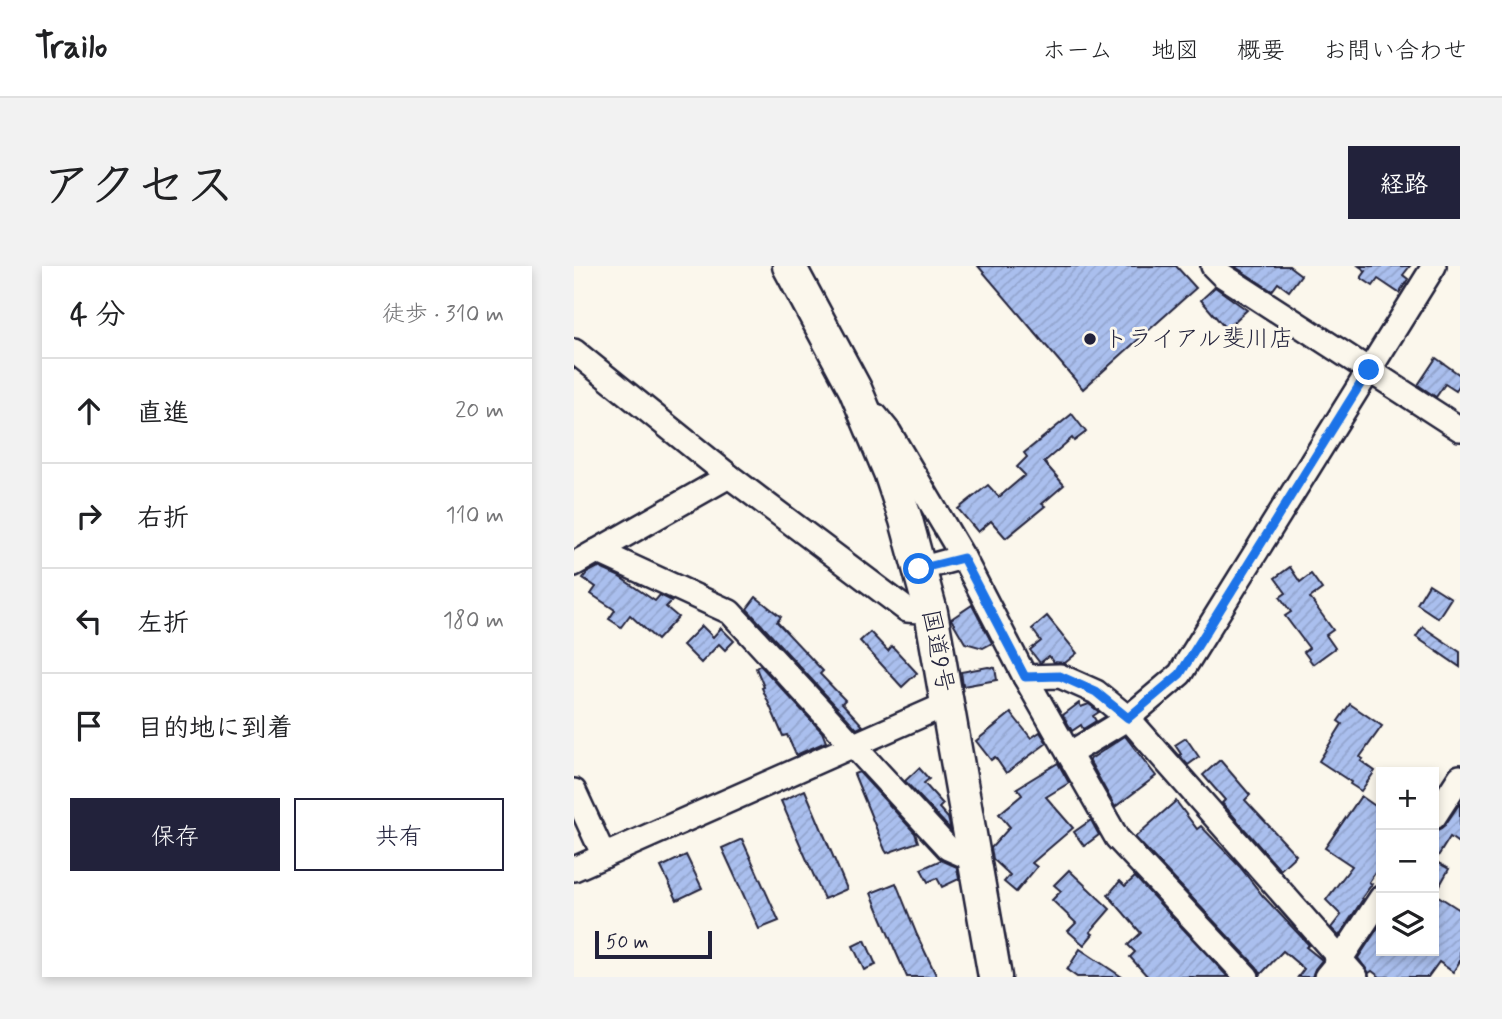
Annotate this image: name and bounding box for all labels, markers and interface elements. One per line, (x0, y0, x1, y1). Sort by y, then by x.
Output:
text: Trailo (35, 26, 107, 70)
text: ホーム (1042, 36, 1113, 67)
text: 地図 (1151, 36, 1199, 67)
text: 概要 (1237, 36, 1285, 67)
text: お問い合わせ (1323, 36, 1467, 67)
button: 経路 (1348, 146, 1460, 219)
text: アクセス (42, 155, 235, 220)
text: 4 分 (70, 296, 126, 335)
text: 徒歩 · 310 m (382, 300, 504, 330)
place label: トライアル斐川店 (1104, 324, 1294, 355)
marker: トライアル斐川店 (1082, 331, 1098, 347)
route end (1353, 354, 1384, 385)
icon: ahead (70, 392, 108, 430)
text: 20 m (455, 396, 504, 426)
text: 直進 (137, 397, 189, 431)
icon: right (70, 497, 108, 535)
text: 110 m (445, 501, 504, 531)
text: 右折 (137, 502, 189, 536)
route start (903, 553, 934, 584)
icon: left (70, 602, 108, 640)
text: 180 m (443, 606, 504, 636)
text: 左折 (137, 607, 189, 641)
street label: 国道9号 (914, 607, 960, 695)
icon: arrive (70, 707, 108, 745)
text: 目的地に到着 (137, 712, 293, 746)
map controls (1376, 767, 1439, 956)
button: + (1376, 767, 1439, 830)
button: 保存 (70, 798, 280, 871)
button: 共有 (294, 798, 504, 871)
button: − (1376, 830, 1439, 893)
button: layers (1376, 893, 1439, 956)
scale bar (595, 928, 712, 960)
text: 50 m (606, 930, 649, 955)

